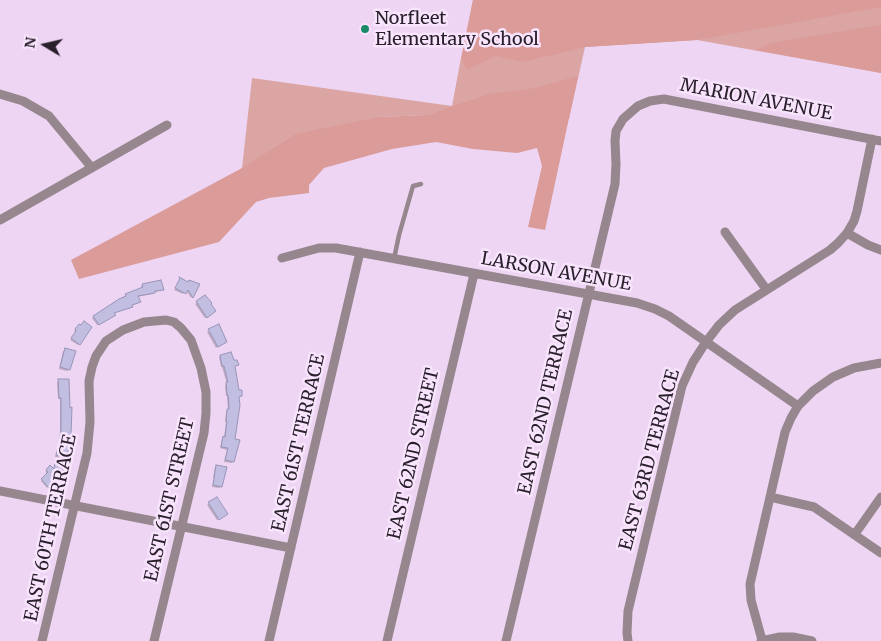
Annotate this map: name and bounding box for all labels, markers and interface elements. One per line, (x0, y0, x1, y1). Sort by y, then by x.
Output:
place label: Norfleet Elementary School (375, 8, 539, 50)
north arrow (20, 20, 70, 70)
marker: Norfleet Elementary School (359, 23, 371, 35)
text: N (20, 36, 40, 50)
street label: MARION AVENUE (678, 75, 834, 125)
street label: LARSON AVENUE (479, 248, 633, 296)
street label: EAST 62ND TERRACE (514, 307, 578, 497)
street label: EAST 61ST TERRACE (268, 352, 330, 534)
street label: EAST 62ND STREET (384, 366, 444, 542)
street label: EAST 63RD TERRACE (615, 367, 685, 553)
street label: EAST 61ST STREET (141, 416, 199, 584)
street label: EAST 60TH TERRACE (21, 432, 81, 624)

